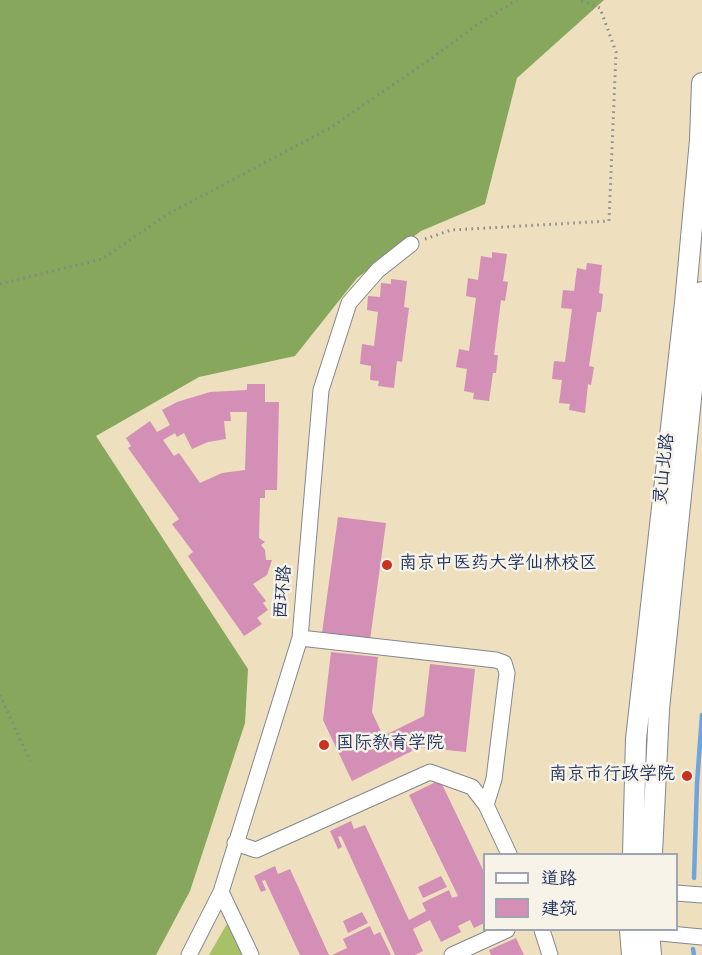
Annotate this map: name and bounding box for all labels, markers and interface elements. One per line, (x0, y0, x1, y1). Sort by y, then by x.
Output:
street label: 灵山北路 (651, 432, 681, 506)
place label: 南京中医药大学仙林校区 (399, 554, 597, 576)
marker: 南京中医药大学仙林校区 (380, 558, 394, 572)
street label: 西环路 (272, 564, 298, 620)
place label: 国际教育学院 (336, 734, 444, 756)
marker: 国际教育学院 (317, 738, 331, 752)
place label: 南京市行政学院 (549, 765, 675, 787)
marker: 南京市行政学院 (680, 769, 694, 783)
legend (483, 853, 678, 931)
text: 道路 (541, 870, 577, 891)
text: 建筑 (541, 900, 577, 921)

